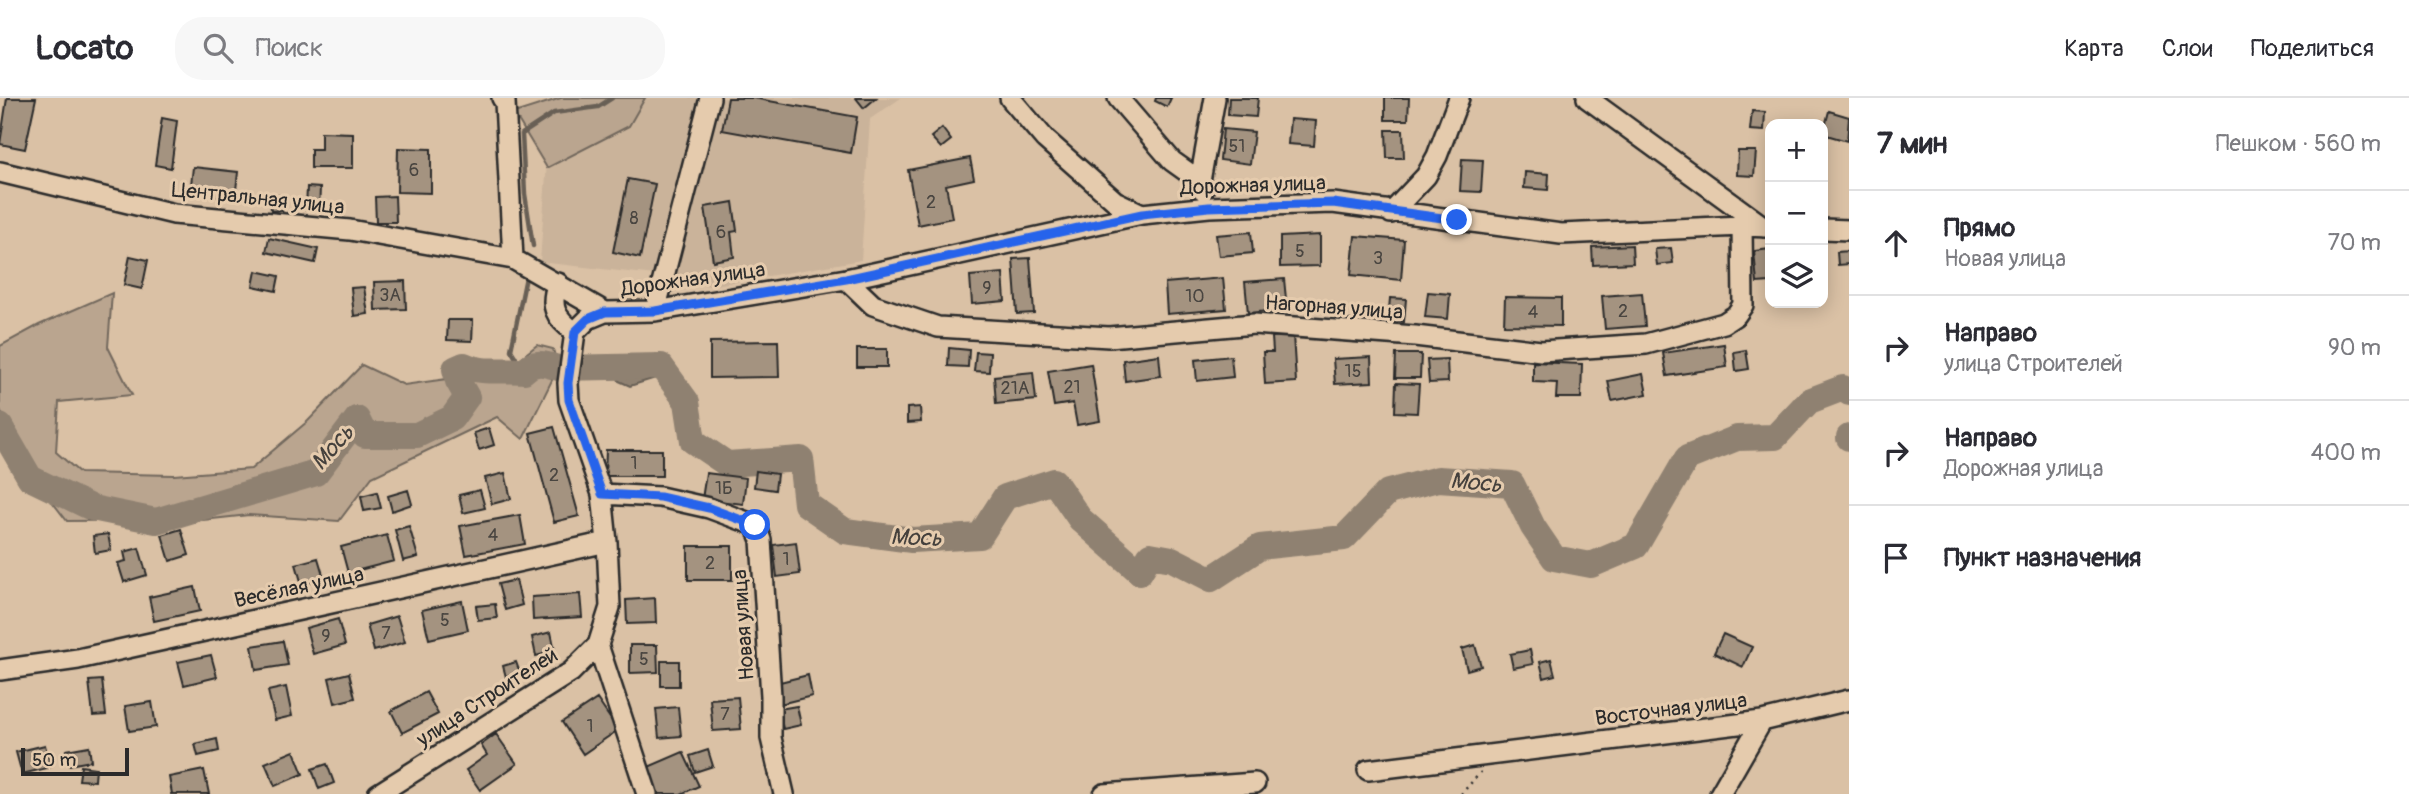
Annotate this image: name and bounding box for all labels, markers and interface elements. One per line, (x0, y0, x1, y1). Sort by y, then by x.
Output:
search box (175, 17, 665, 80)
text: Locato (35, 28, 133, 69)
icon: search (199, 29, 237, 67)
text: Поиск (255, 32, 323, 64)
text: Карта (2064, 34, 2124, 63)
text: Слои (2162, 34, 2213, 63)
text: Поделиться (2251, 34, 2374, 63)
map controls (1765, 119, 1828, 308)
button: + (1765, 119, 1828, 182)
text: 7 мин (1877, 125, 1947, 162)
text: Пешком · 560 m (2216, 129, 2381, 158)
house number: 51 (1229, 135, 1245, 158)
house number: 6 (409, 159, 419, 182)
street label: Дорожная улица (1179, 169, 1326, 202)
street label: Центральная улица (170, 176, 346, 221)
button: − (1765, 182, 1828, 245)
house number: 2 (926, 191, 936, 214)
route end (1441, 204, 1472, 235)
house number: 8 (629, 207, 639, 230)
text: Прямо (1944, 212, 2015, 244)
house number: 6 (716, 221, 726, 244)
icon: ahead (1877, 224, 1915, 262)
text: 70 m (2328, 228, 2381, 257)
house number: 5 (1295, 240, 1305, 263)
text: Новая улица (1944, 244, 2066, 273)
button: layers (1765, 245, 1828, 308)
house number: 3 (1373, 247, 1383, 270)
street label: Дорожная улица (618, 256, 767, 303)
house number: 9 (982, 277, 992, 300)
house number: 3А (379, 284, 401, 307)
house number: 10 (1185, 285, 1205, 308)
street label: Нагорная улица (1264, 289, 1404, 326)
house number: 2 (1618, 300, 1628, 323)
house number: 4 (1528, 301, 1539, 324)
text: Направо (1944, 317, 2037, 349)
icon: right (1877, 329, 1915, 367)
text: 90 m (2328, 333, 2381, 362)
text: улица Строителей (1944, 349, 2123, 378)
house number: 15 (1345, 360, 1361, 383)
house number: 21 (1063, 376, 1081, 399)
house number: 21А (1001, 377, 1030, 400)
water label: Мось (305, 418, 360, 476)
text: Направо (1944, 422, 2037, 454)
icon: right (1877, 434, 1915, 472)
text: 400 m (2311, 438, 2381, 467)
house number: 1 (630, 452, 638, 475)
text: Дорожная улица (1944, 454, 2103, 483)
house number: 2 (549, 464, 559, 487)
water label: Мось (1449, 466, 1503, 499)
house number: 1Б (715, 477, 733, 500)
route start (739, 509, 770, 540)
water label: Мось (890, 522, 942, 553)
house number: 4 (488, 524, 499, 547)
icon: arrive (1877, 539, 1915, 577)
text: Пункт назначения (1944, 542, 2141, 574)
house number: 1 (782, 548, 790, 571)
house number: 2 (705, 552, 715, 575)
street label: Весёлая улица (232, 561, 366, 614)
street label: Новая улица (726, 568, 761, 681)
house number: 5 (440, 609, 450, 632)
house number: 7 (381, 622, 391, 645)
house number: 9 (321, 625, 331, 648)
street label: улица Строителей (411, 642, 563, 754)
house number: 5 (639, 648, 649, 671)
street label: Восточная улица (1594, 687, 1749, 732)
house number: 7 (720, 703, 730, 726)
house number: 1 (586, 715, 594, 738)
scale bar (21, 745, 130, 777)
text: 50 m (32, 748, 76, 772)

